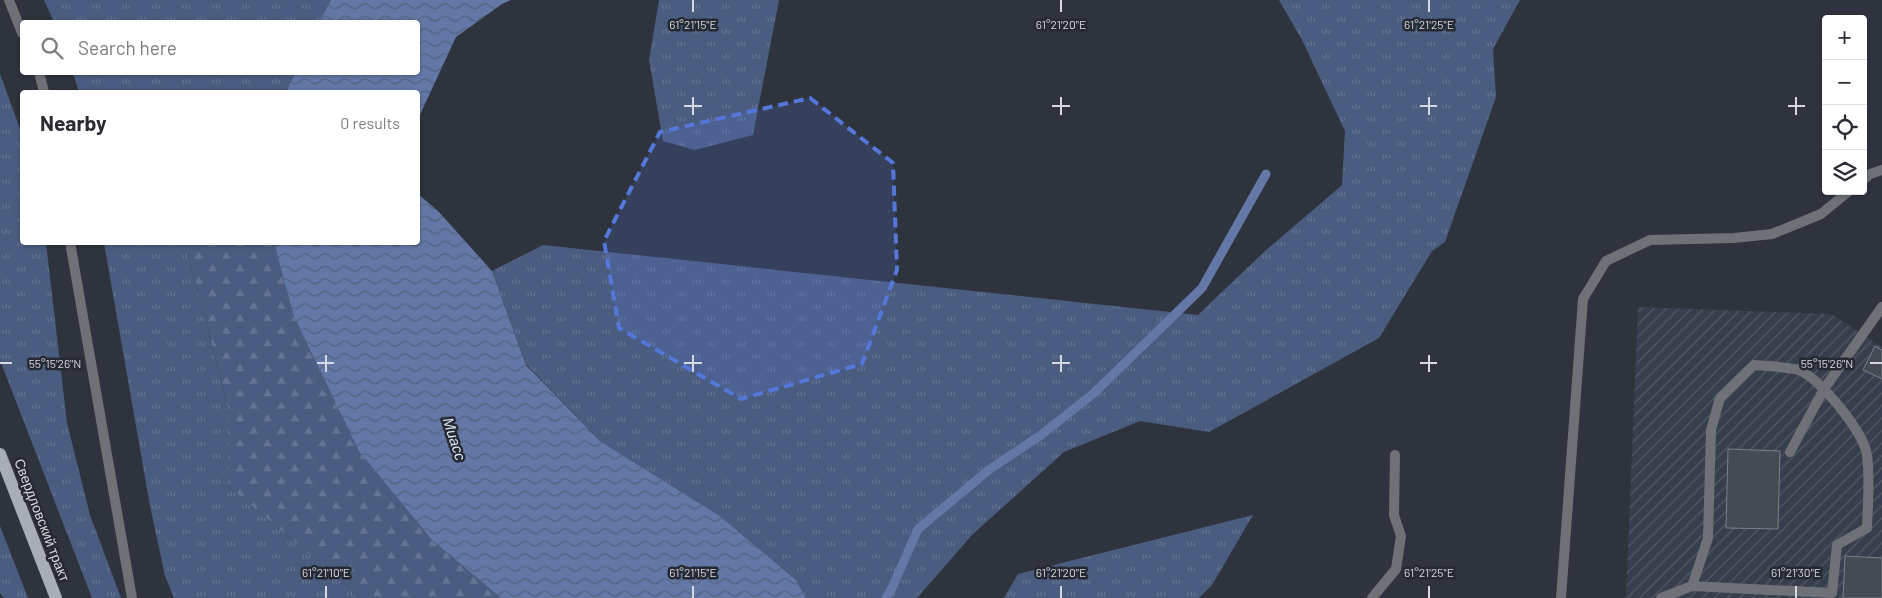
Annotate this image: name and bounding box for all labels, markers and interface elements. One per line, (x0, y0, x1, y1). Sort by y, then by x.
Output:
map controls (1822, 15, 1867, 195)
button: + (1822, 15, 1867, 60)
text: 61°21'15"E (669, 17, 717, 31)
text: 61°21'20"E (1036, 17, 1086, 31)
text: 61°21'25"E (1404, 17, 1454, 31)
search box (20, 20, 420, 75)
icon: search (38, 34, 66, 62)
text: Search here (78, 36, 177, 59)
button: − (1822, 60, 1867, 105)
button: locate (1822, 105, 1867, 150)
text: Nearby (40, 110, 106, 135)
text: 0 results (340, 113, 400, 132)
button: layers (1822, 150, 1867, 195)
text: 55°15'26"N (29, 356, 81, 370)
text: 55°15'26"N (1801, 356, 1853, 370)
water label: Миасс (440, 415, 470, 463)
street label: Свердловский тракт (11, 456, 74, 584)
text: 61°21'10"E (302, 565, 350, 579)
text: 61°21'15"E (669, 565, 717, 579)
text: 61°21'20"E (1036, 565, 1086, 579)
text: 61°21'25"E (1404, 565, 1454, 579)
text: 61°21'30"E (1771, 565, 1821, 579)

